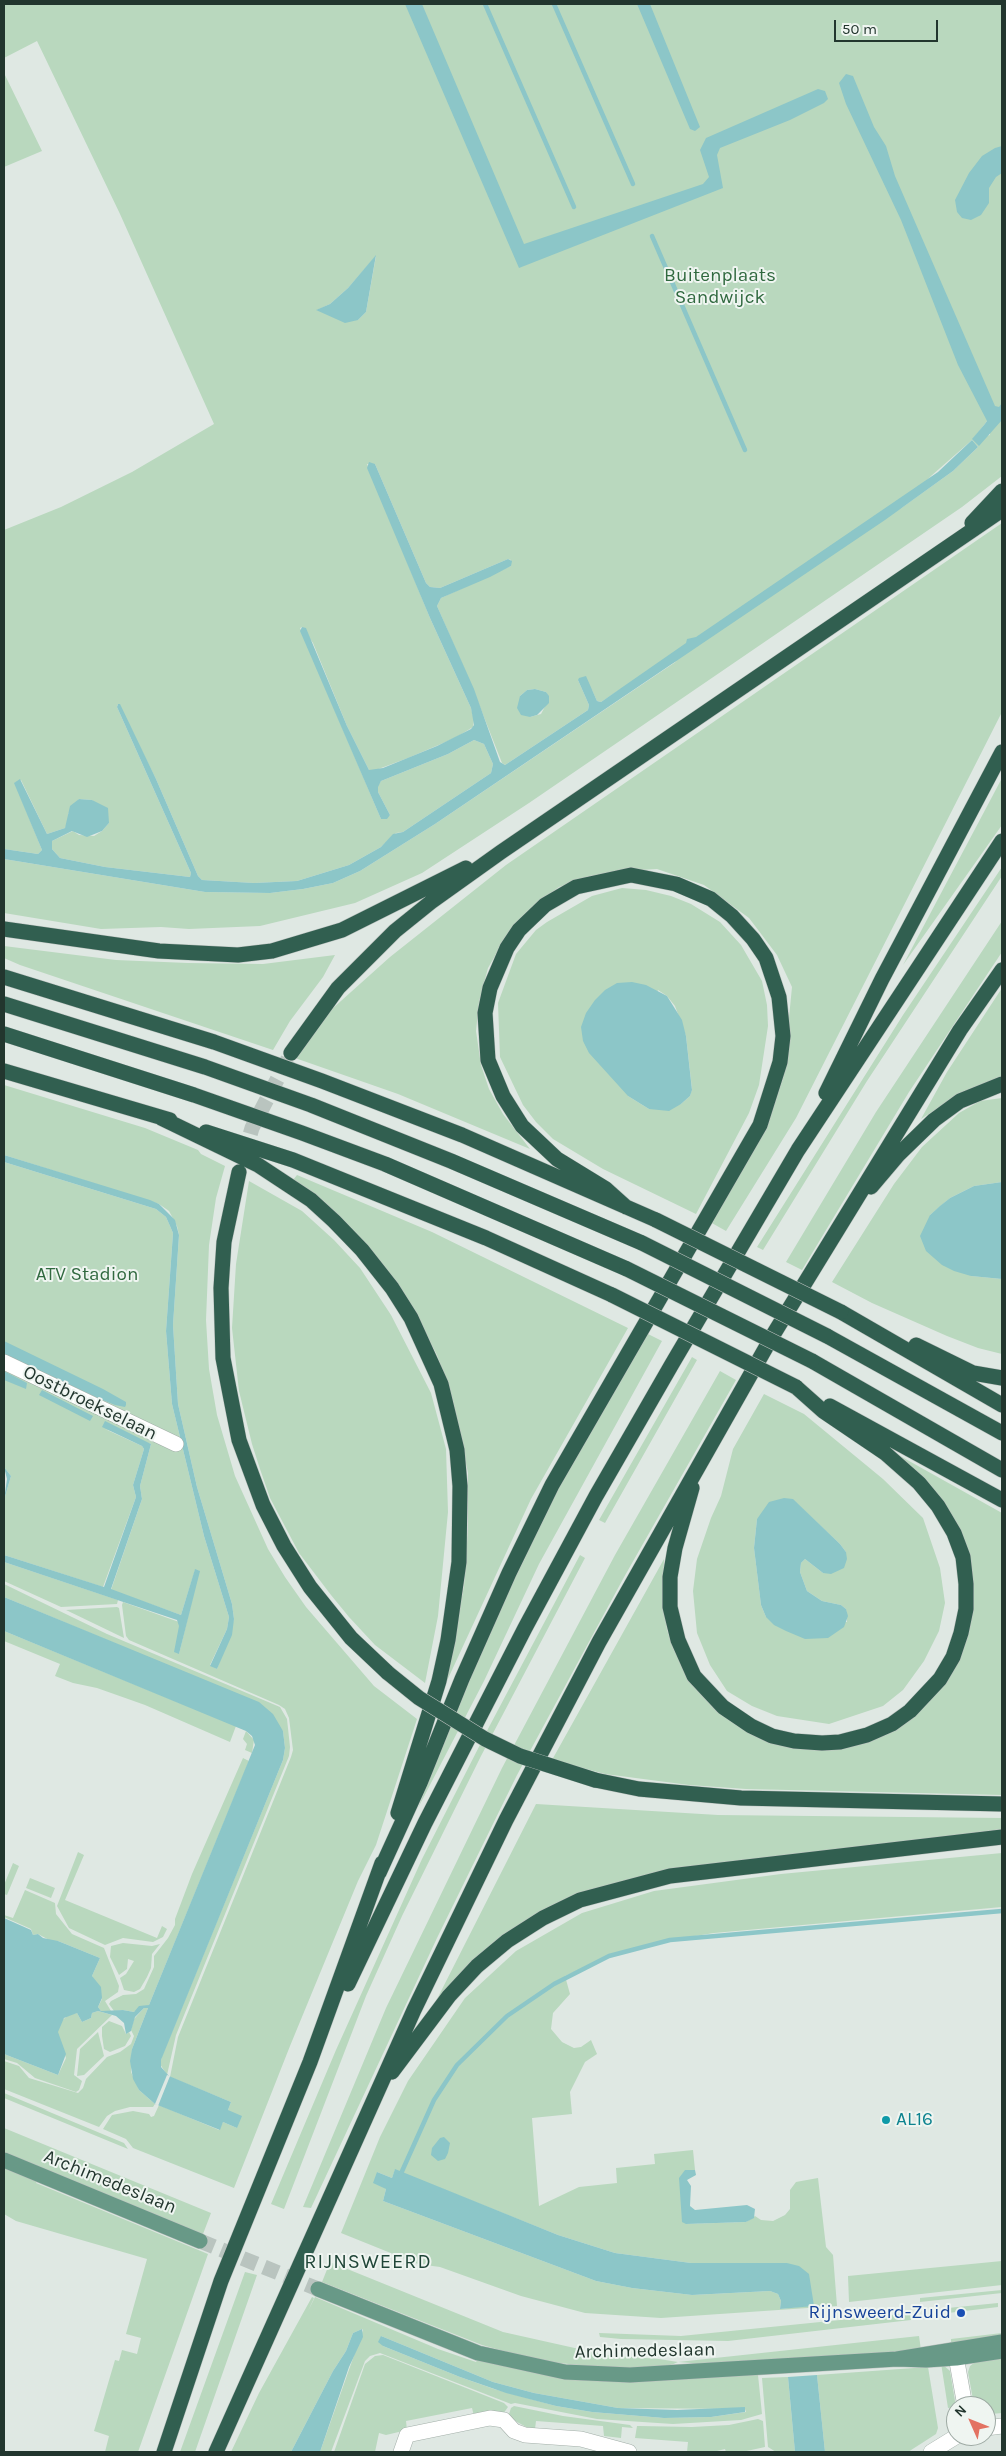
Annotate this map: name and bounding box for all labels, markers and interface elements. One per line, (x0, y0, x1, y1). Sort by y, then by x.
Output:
scale bar (836, 10, 940, 42)
text: 50 m (842, 20, 877, 38)
park label: Buitenplaats Sandwijck (664, 265, 776, 309)
park label: ATV Stadion (36, 1264, 138, 1286)
street label: Oostbroekselaan (19, 1361, 161, 1445)
place label: AL16 (896, 2109, 933, 2131)
marker: AL16 (880, 2114, 892, 2126)
street label: Archimedeslaan (40, 2145, 180, 2219)
district label: RIJNSWEERD (303, 2250, 433, 2274)
place label: Rijnsweerd-Zuid (809, 2302, 951, 2324)
marker: Rijnsweerd-Zuid (955, 2307, 967, 2319)
street label: Archimedeslaan (574, 2338, 716, 2364)
north arrow (946, 2396, 996, 2446)
text: N (951, 2401, 970, 2420)

